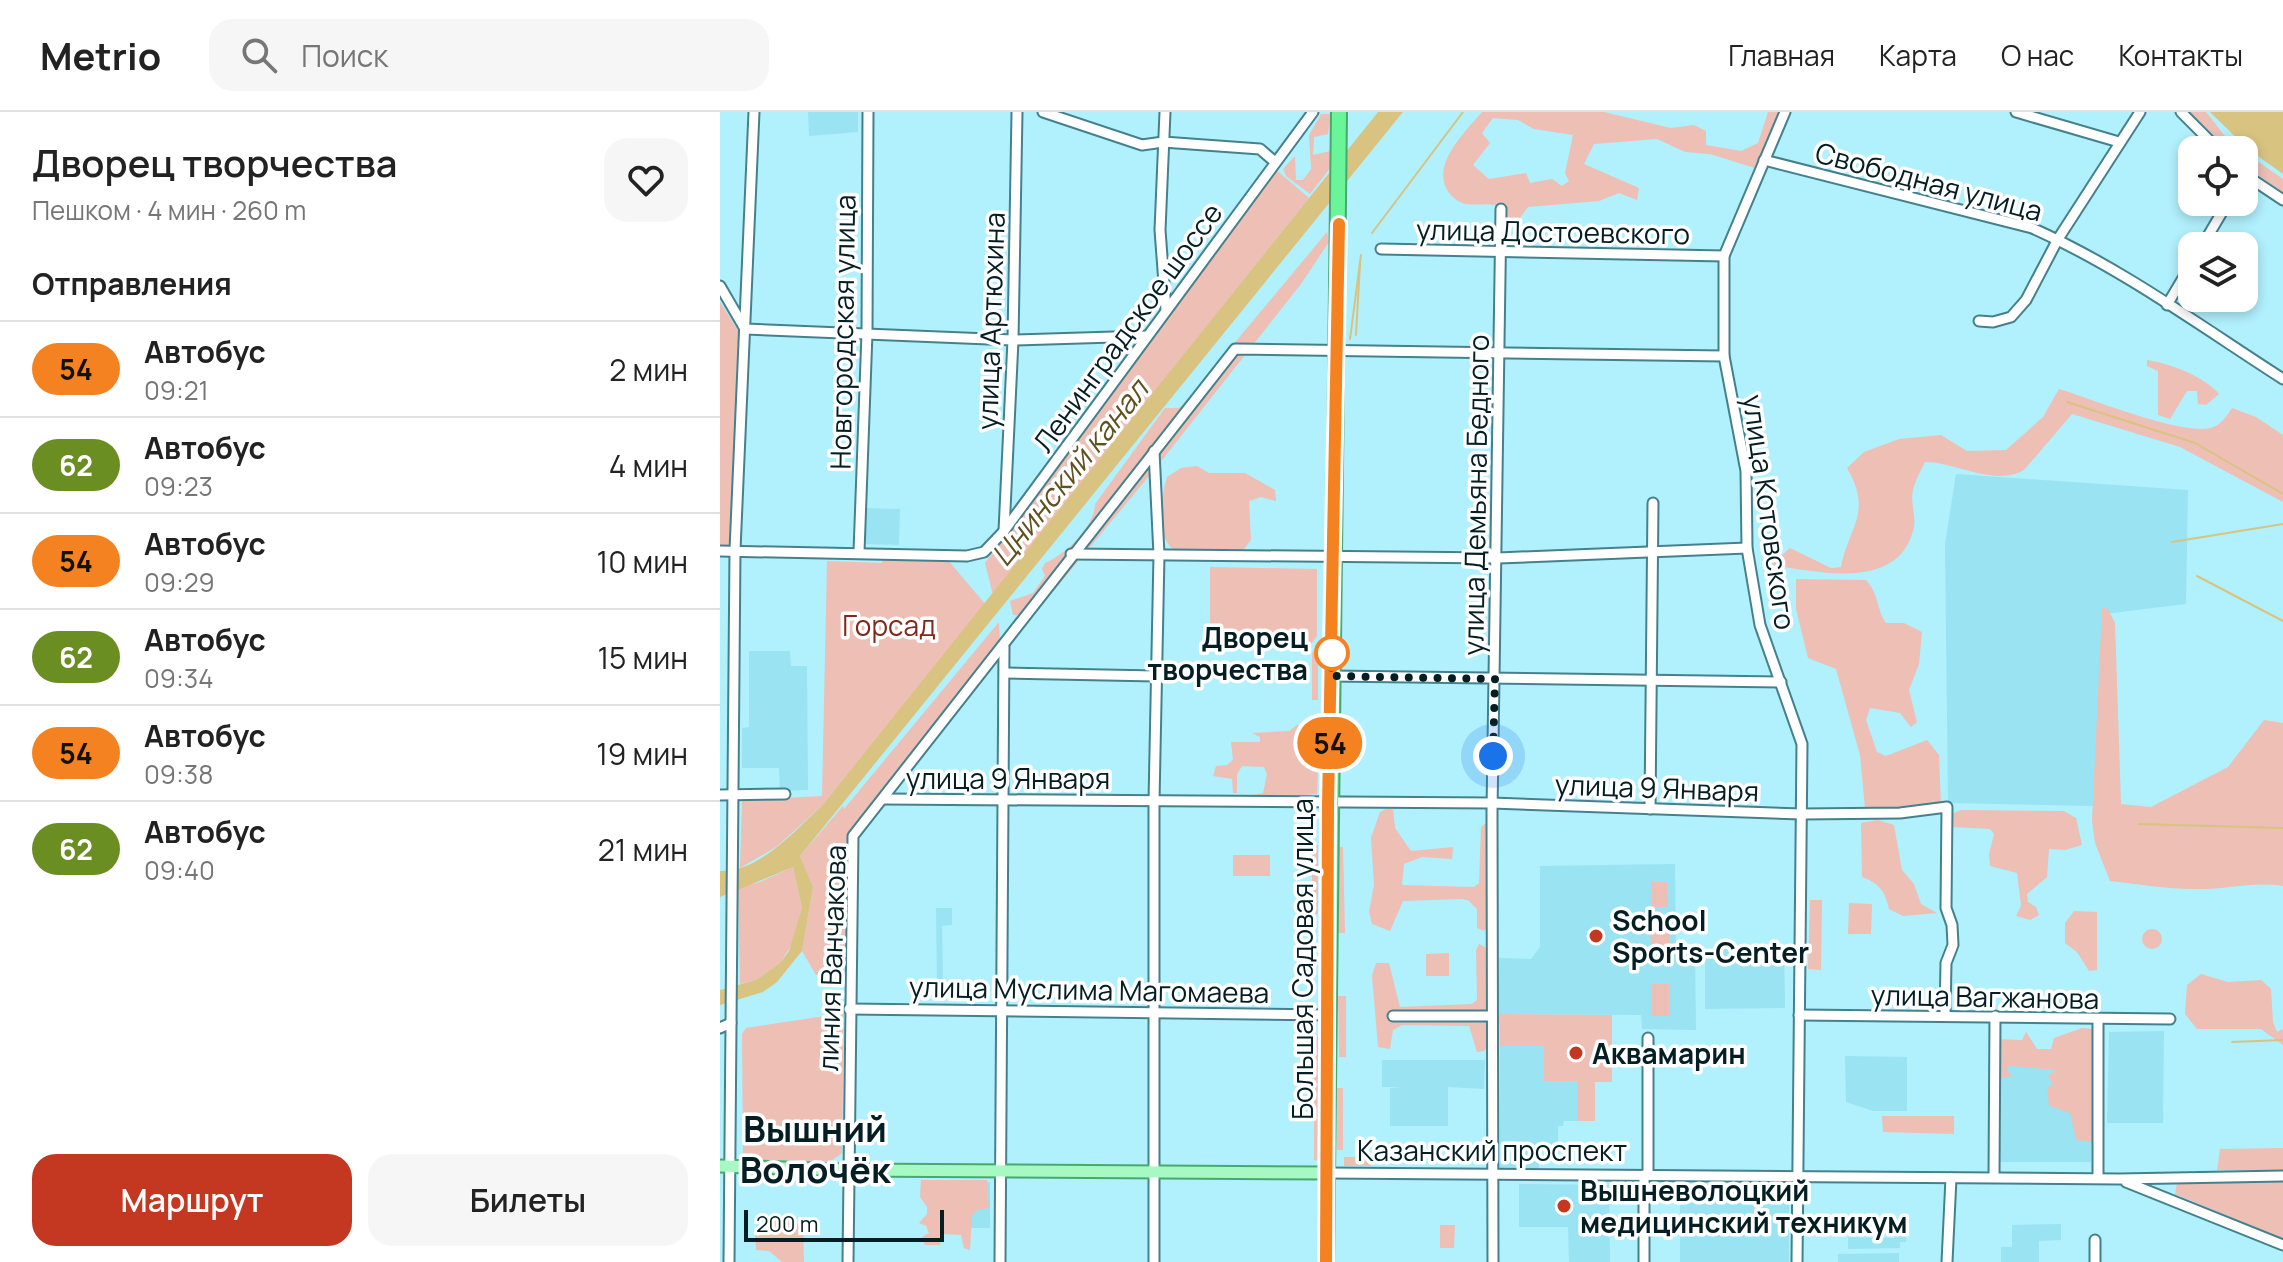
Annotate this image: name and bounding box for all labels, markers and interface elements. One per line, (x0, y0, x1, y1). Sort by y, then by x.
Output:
search box (209, 19, 769, 91)
text: Metrio (40, 29, 161, 81)
icon: search (237, 33, 281, 77)
text: Поиск (301, 35, 388, 76)
text: Главная (1728, 36, 1835, 74)
text: Карта (1879, 36, 1957, 74)
text: О нас (2001, 36, 2074, 74)
text: Контакты (2118, 36, 2243, 74)
street label: Свободная улица (1811, 132, 2047, 230)
text: Дворец творчества (32, 136, 397, 188)
map controls (2178, 136, 2258, 312)
button: locate (2178, 136, 2258, 216)
button: heart (604, 138, 688, 222)
text: Пешком · 4 мин · 260 m (32, 192, 306, 228)
street label: Новгородская улица (821, 194, 863, 470)
street label: Ленинградское шоссе (1024, 195, 1230, 459)
street label: улица Достоевского (1416, 210, 1690, 252)
street label: улица Артюхина (967, 211, 1013, 431)
button: layers (2178, 232, 2258, 312)
text: Отправления (32, 263, 232, 304)
text: Автобус (144, 331, 266, 372)
street label: улица Демьяна Бедного (1453, 334, 1497, 656)
text: 2 мин (609, 349, 688, 390)
text: 54 (59, 350, 93, 388)
water label: Цнинский канал (981, 368, 1159, 574)
text: 09:21 (144, 372, 209, 408)
street label: улица Котовского (1735, 392, 1805, 632)
text: Автобус (144, 427, 266, 468)
text: 4 мин (609, 445, 688, 486)
text: 62 (59, 446, 93, 484)
text: 09:23 (144, 468, 213, 504)
text: Автобус (144, 523, 266, 564)
text: 10 мин (596, 541, 688, 582)
text: 54 (59, 542, 93, 580)
text: 09:29 (144, 564, 215, 600)
park label: Горсад (842, 606, 936, 644)
place label: Дворец творчества (1147, 618, 1308, 688)
text: Автобус (144, 619, 266, 660)
marker: Дворец творчества (1315, 636, 1349, 670)
text: 15 мин (597, 637, 688, 678)
text: 62 (59, 638, 93, 676)
text: 09:34 (144, 660, 213, 696)
text: Автобус (144, 715, 266, 756)
line badge: 54 (1294, 717, 1366, 769)
text: 54 (1313, 724, 1347, 762)
text: 19 мин (596, 733, 688, 774)
text: 54 (59, 734, 93, 772)
your location (1473, 736, 1513, 776)
text: 09:38 (144, 756, 213, 792)
street label: улица 9 Января (906, 759, 1110, 797)
street label: улица 9 Января (1554, 764, 1760, 810)
street label: Большая Садовая улица (1283, 798, 1321, 1120)
text: Автобус (144, 811, 266, 852)
text: 21 мин (598, 829, 688, 870)
text: 62 (59, 830, 93, 868)
street label: линия Ванчакова (808, 844, 854, 1072)
text: 09:40 (144, 852, 215, 888)
place label: School Sports-Center (1612, 901, 1809, 971)
marker: School Sports-Center (1587, 927, 1605, 945)
street label: улица Муслима Магомаева (909, 967, 1269, 1011)
street label: улица Вагжанова (1870, 975, 2100, 1017)
place label: Аквамарин (1592, 1034, 1746, 1072)
marker: Аквамарин (1567, 1044, 1585, 1062)
district label: Вышний Волочёк (740, 1104, 892, 1194)
street label: Казанский проспект (1357, 1131, 1627, 1169)
button: Маршрут (32, 1154, 352, 1246)
button: Билеты (368, 1154, 688, 1246)
place label: Вышневолоцкий медицинский техникум (1580, 1171, 1908, 1241)
marker: Вышневолоцкий медицинский техникум (1555, 1197, 1573, 1215)
scale bar (744, 1206, 944, 1242)
text: 200 m (756, 1209, 818, 1239)

